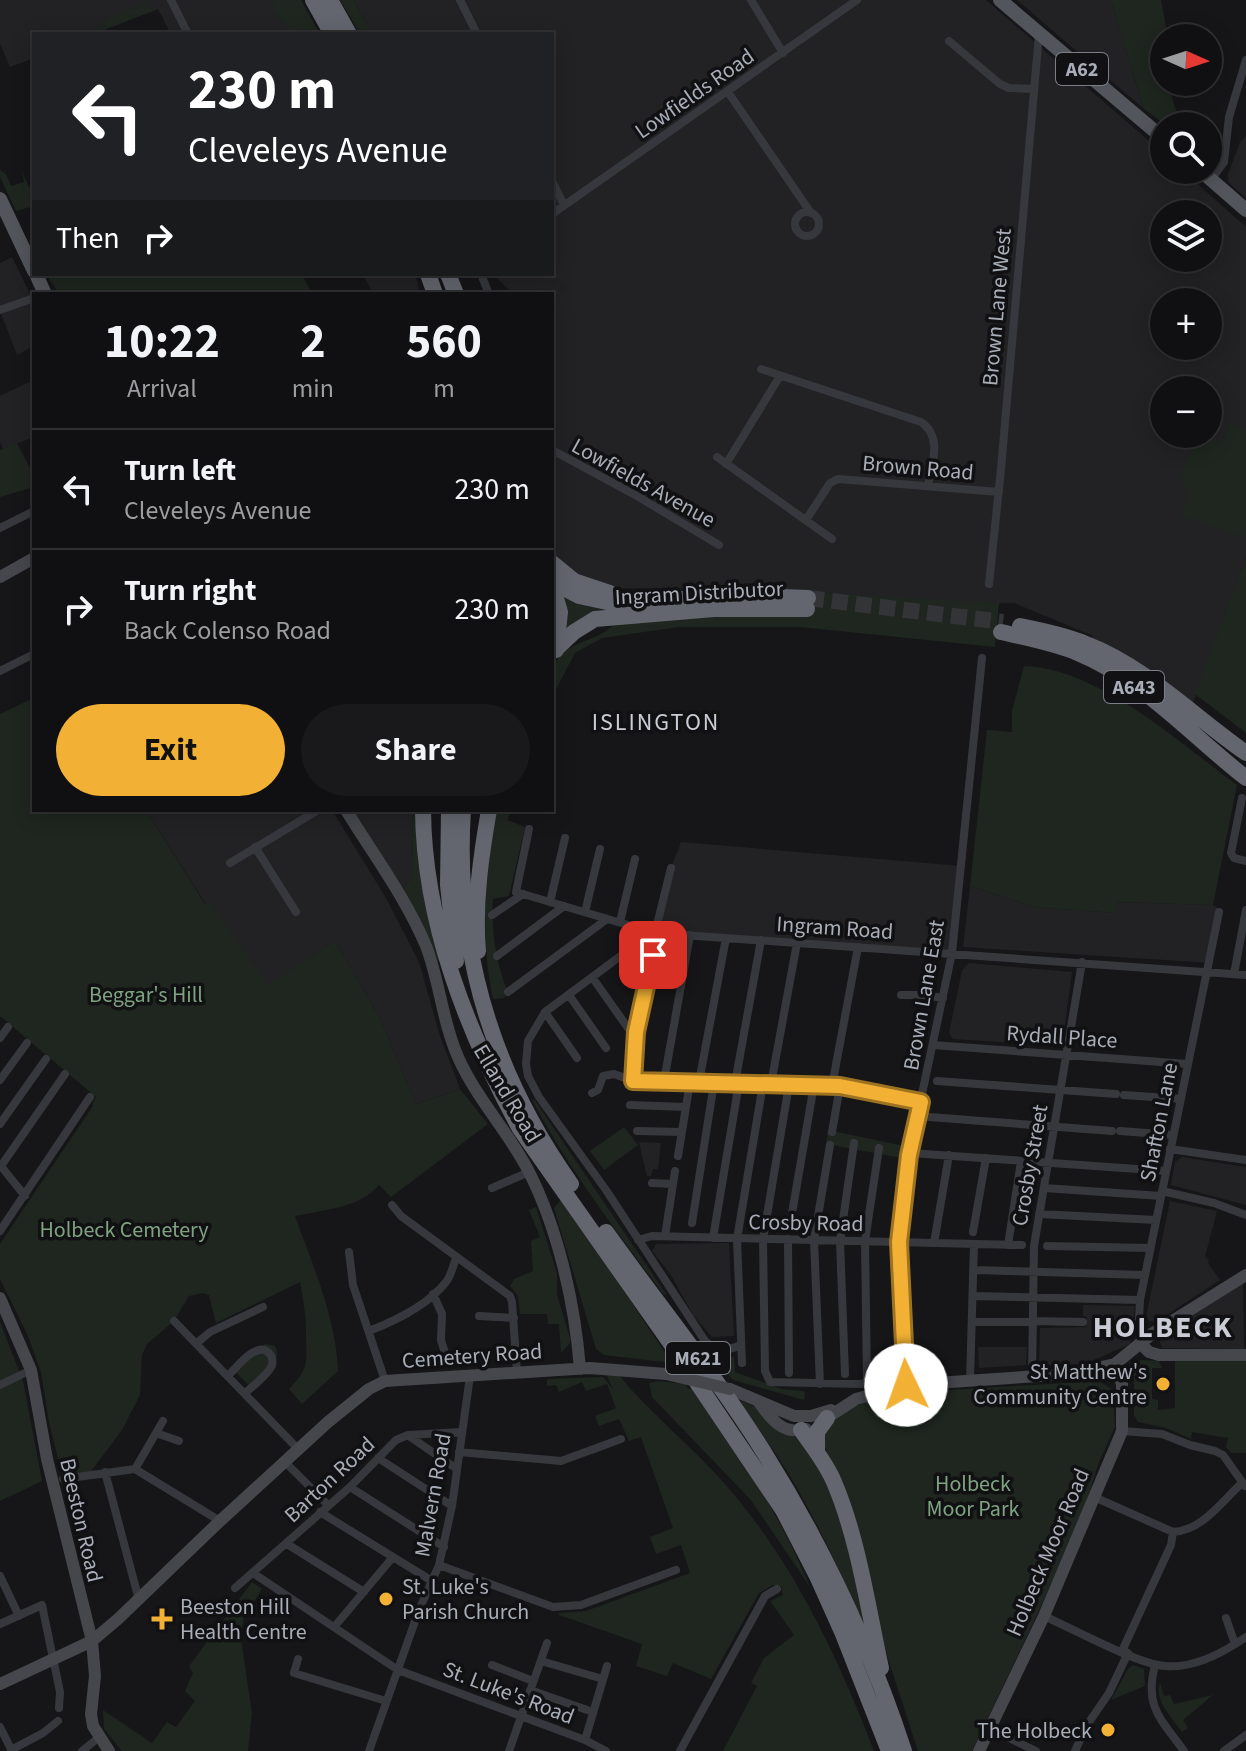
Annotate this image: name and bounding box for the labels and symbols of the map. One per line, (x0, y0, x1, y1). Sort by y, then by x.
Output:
north arrow (1150, 24, 1222, 96)
street label: Lowfields Road (628, 41, 761, 147)
road number: A62 (1056, 53, 1108, 85)
street label: Brown Lane West (974, 226, 1020, 387)
street label: Lowfields Avenue (566, 430, 721, 536)
street label: Brown Road (861, 447, 975, 489)
street label: Ingram Distributor (614, 573, 785, 613)
road number: A643 (1104, 671, 1164, 703)
district label: ISLINGTON (592, 705, 720, 740)
street label: Ingram Road (775, 908, 894, 948)
street label: Brown Lane East (895, 917, 953, 1073)
pin (619, 921, 687, 989)
park label: Beggar's Hill (89, 979, 203, 1011)
street label: Rydall Place (1005, 1017, 1119, 1057)
street label: Elland Road (465, 1038, 549, 1149)
street label: Shafton Lane (1132, 1060, 1186, 1184)
street label: Crosby Street (1004, 1101, 1057, 1228)
street label: Crosby Road (748, 1206, 864, 1240)
park label: Holbeck Cemetery (39, 1214, 209, 1246)
district label: HOLBECK (1093, 1306, 1233, 1349)
street label: Cemetery Road (401, 1335, 543, 1377)
road number: M621 (666, 1342, 730, 1374)
position arrow (864, 1343, 948, 1427)
place label: St Matthew's Community Centre (973, 1356, 1147, 1413)
marker: St Matthew's Community Centre (1154, 1375, 1172, 1393)
street label: Barton Road (277, 1429, 382, 1530)
street label: Malvern Road (406, 1431, 460, 1560)
street label: Beeston Road (51, 1455, 111, 1585)
street label: Holbeck Moor Road (998, 1464, 1098, 1641)
park label: Holbeck Moor Park (926, 1468, 1020, 1525)
place label: St. Luke's Parish Church (402, 1571, 529, 1628)
marker: St. Luke's Parish Church (377, 1590, 395, 1608)
place label: Beeston Hill Health Centre (180, 1591, 307, 1648)
marker: Beeston Hill Health Centre (151, 1608, 173, 1630)
street label: St. Luke's Road (438, 1653, 579, 1733)
place label: The Holbeck (977, 1715, 1092, 1747)
marker: The Holbeck (1099, 1721, 1117, 1739)

